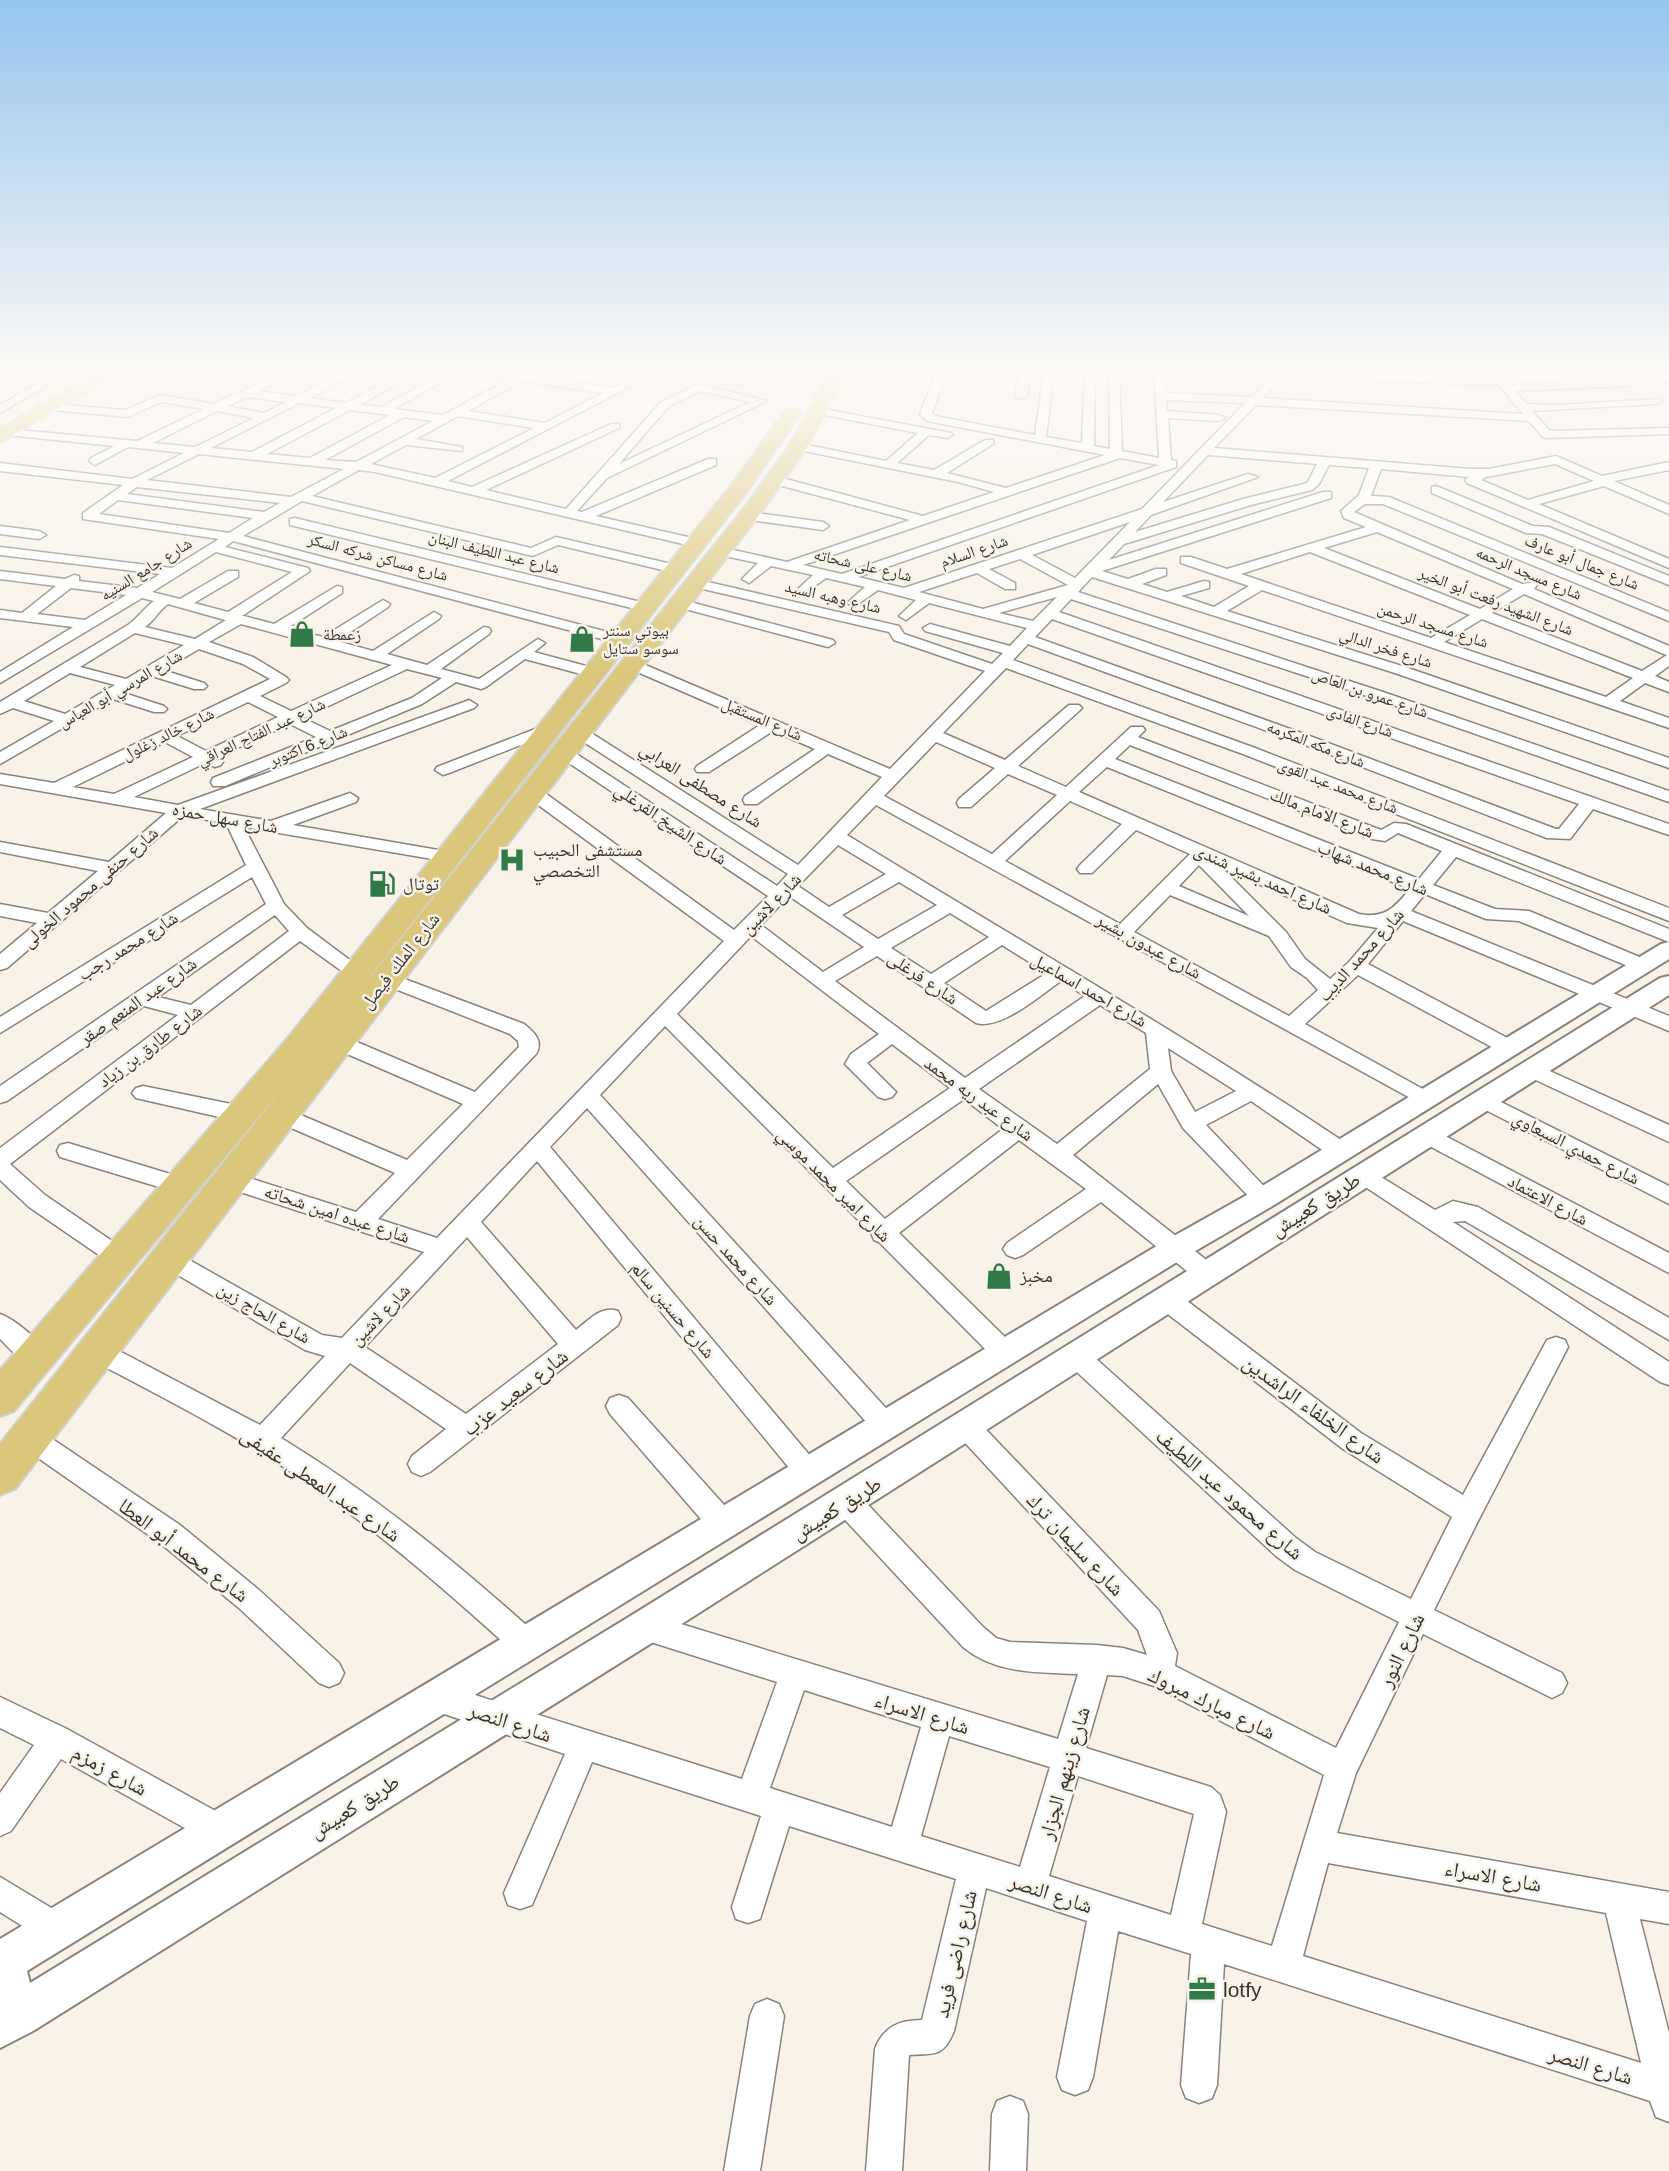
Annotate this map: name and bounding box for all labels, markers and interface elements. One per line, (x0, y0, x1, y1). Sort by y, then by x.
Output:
street label: شارع عبد اللطيف البنان (426, 528, 561, 578)
street label: شارع مساكن شركه السكر (305, 530, 450, 586)
street label: شارع جمال أبو عارف (1522, 531, 1642, 595)
street label: شارع السلام (938, 532, 1011, 572)
street label: شارع جامع السنيه (97, 534, 196, 605)
street label: شارع مسجد الرحمه (1473, 543, 1584, 605)
street label: شارع على شحاته (812, 545, 914, 587)
street label: شارع الشهيد رفعت أبو الخير (1415, 563, 1576, 640)
street label: شارع وهبه السيد (783, 578, 883, 618)
street label: شارع مسجد الرحمن (1375, 599, 1490, 653)
shop icon: زعمطة (287, 619, 317, 649)
place label: بيوتي سنتر سوسو ستايل (602, 622, 679, 659)
shop icon: بيوتي سنتر سوسو ستايل (567, 624, 597, 654)
street label: شارع فخر الدالي (1336, 625, 1434, 675)
place label: زعمطة (323, 626, 361, 644)
street label: شارع المرسي أبو العباس (55, 646, 187, 735)
street label: شارع عمرو بن العاص (1309, 665, 1430, 723)
street label: شارع المستقبل (719, 694, 805, 745)
street label: شارع عبد الفتاح العراقي (194, 695, 329, 773)
street label: شارع الفادى (1324, 702, 1395, 742)
street label: شارع خالد زغلول (119, 705, 217, 765)
street label: شارع مكه المكرمه (1264, 718, 1367, 772)
street label: شارع 6 اكتوبر (266, 723, 350, 772)
street label: شارع مصطفى العرابي (634, 738, 766, 836)
street label: شارع محمد عبد القوى (1275, 755, 1400, 819)
street label: شارع الشيخ الفرغلي (609, 779, 731, 873)
street label: شارع الامام مالك (1267, 784, 1377, 844)
street label: شارع سهل حمزه (170, 799, 279, 838)
street label: شارع حنفى محمود الخولى (18, 823, 163, 952)
street label: شارع محمد شهاب (1314, 837, 1431, 900)
place label: مستشفى الحبيب التخصصي (533, 840, 642, 886)
street label: شارع احمد بشير شندى (1191, 840, 1335, 919)
hospital icon: مستشفى الحبيب التخصصي (497, 845, 527, 875)
fuel station icon: توتال (367, 869, 397, 899)
street label: شارع لاشين (737, 869, 806, 939)
place label: توتال (403, 874, 439, 895)
street label: شارع محمد الديب (1314, 904, 1409, 1006)
street label: شارع محمد رجب (75, 907, 182, 985)
street label: شارع عبدون بشير (1092, 908, 1205, 984)
street label: شارع الملك فيصل (356, 909, 444, 1014)
street label: شارع فرغلى (884, 947, 962, 1009)
street label: شارع احمد اسماعيل (1027, 949, 1150, 1032)
street label: شارع عبد المنعم صقر (75, 953, 202, 1051)
street label: شارع طارق بن زياد (94, 1000, 206, 1092)
street label: شارع عبد ريه محمد (920, 1053, 1037, 1146)
street label: شارع حمدي السبعاوي (1507, 1107, 1643, 1193)
street label: شارع امير محمد موسي (770, 1124, 895, 1249)
street label: طريق كعبيش (1266, 1167, 1365, 1242)
street label: شارع الاعتماد (1504, 1171, 1591, 1230)
street label: شارع عبده امين شحاته (261, 1181, 412, 1248)
street label: شارع محمد حسن (690, 1211, 782, 1310)
street label: شارع حسنين سالم (625, 1258, 719, 1364)
shop icon: مخبز (984, 1261, 1014, 1291)
place label: مخبز (1019, 1266, 1053, 1287)
street label: شارع الحاج زين (213, 1278, 314, 1349)
street label: شارع لاشين (346, 1280, 415, 1350)
street label: شارع سعيد عزب (458, 1344, 573, 1442)
street label: شارع الخلفاء الراشدين (1238, 1350, 1389, 1470)
street label: شارع عبد المعطى عفيفى (236, 1422, 405, 1548)
street label: شارع محمود عبد اللطيف (1150, 1424, 1308, 1566)
street label: طريق كعبيش (787, 1471, 886, 1546)
street label: شارع سليمان ترك (1021, 1488, 1129, 1601)
street label: شارع محمد أبو العطا (113, 1493, 254, 1608)
street label: شارع النور (1373, 1609, 1431, 1692)
street label: شارع مبارك مبروك (1144, 1662, 1279, 1745)
street label: شارع الاسراء (871, 1688, 972, 1740)
street label: شارع النصر (464, 1697, 555, 1748)
street label: شارع زينهم الجزار (1034, 1704, 1097, 1844)
street label: شارع زمزم (67, 1740, 152, 1803)
street label: طريق كعبيش (305, 1769, 404, 1844)
street label: شارع الاسراء (1442, 1856, 1543, 1898)
street label: شارع النصر (1005, 1868, 1096, 1919)
street label: شارع راضى فريد (929, 1888, 983, 2020)
office icon: lotfy (1187, 1974, 1217, 2004)
place label: lotfy (1223, 1978, 1262, 2001)
street label: شارع النصر (1545, 2041, 1636, 2091)

